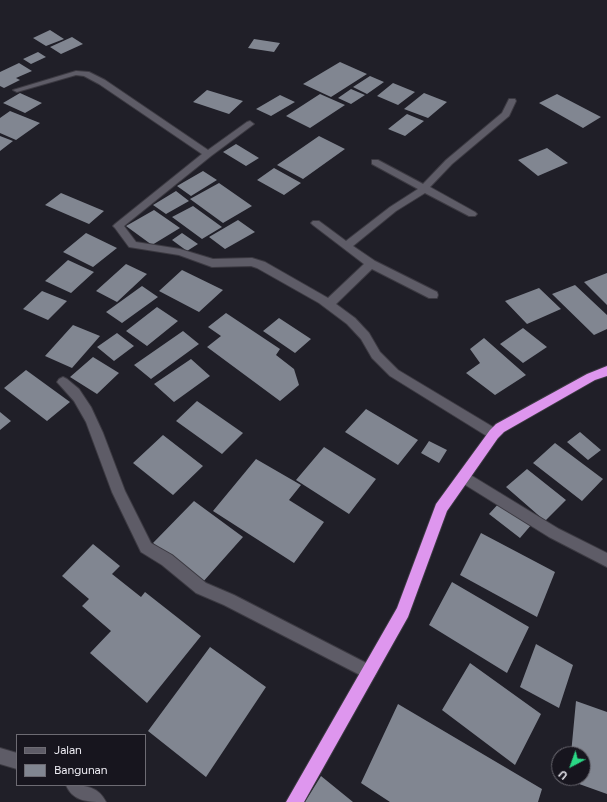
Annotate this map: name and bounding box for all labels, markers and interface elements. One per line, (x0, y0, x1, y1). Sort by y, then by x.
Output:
legend (16, 734, 146, 786)
text: Jalan (54, 743, 82, 757)
north arrow (551, 746, 591, 786)
text: Bangunan (54, 763, 107, 777)
text: U (556, 767, 571, 782)

